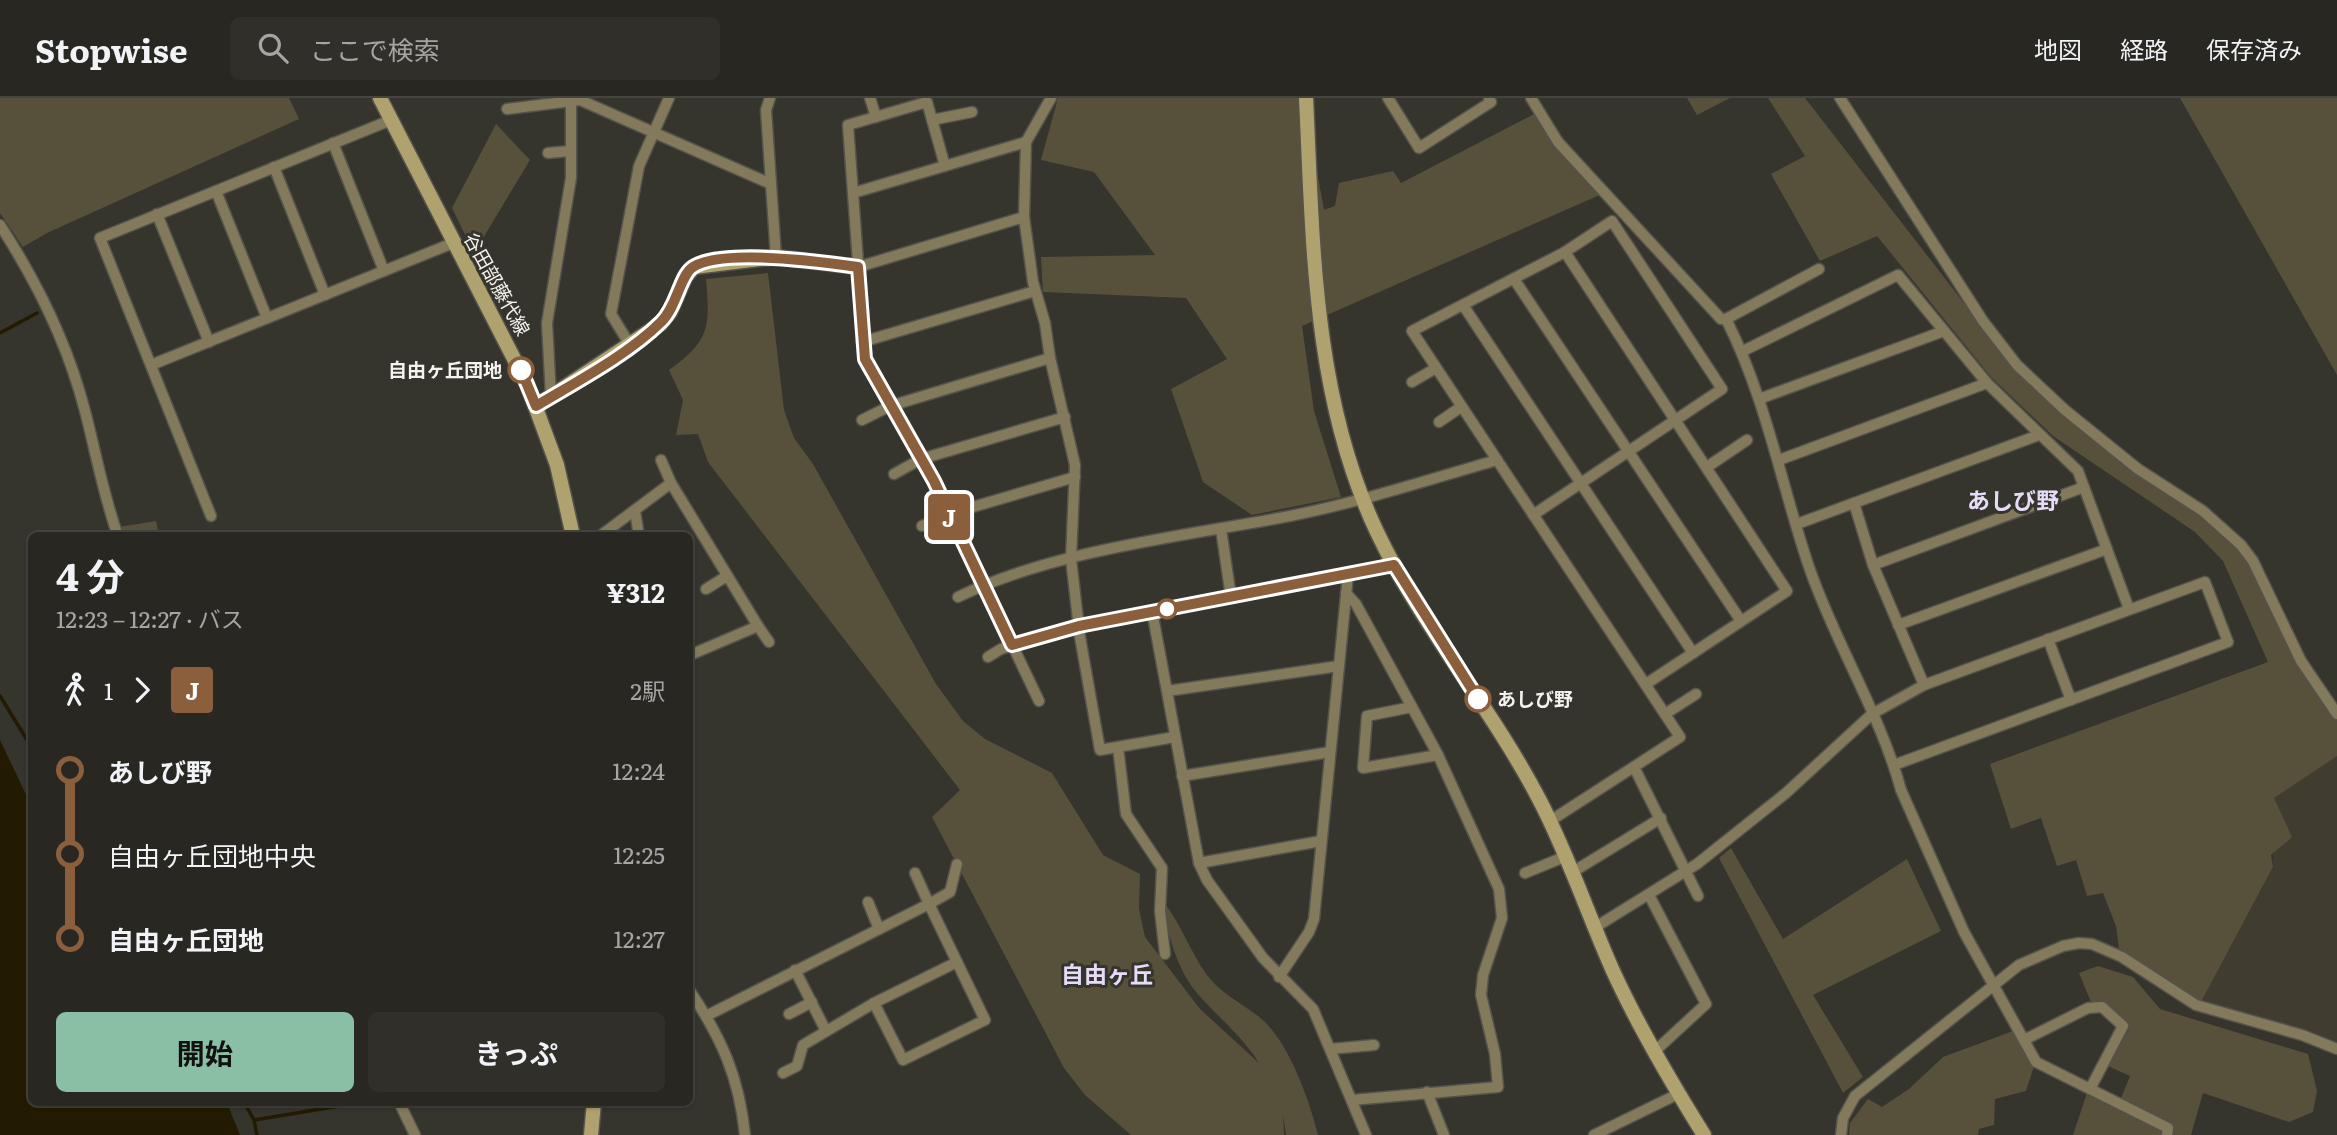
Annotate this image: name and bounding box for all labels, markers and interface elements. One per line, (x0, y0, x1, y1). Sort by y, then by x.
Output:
search box (230, 17, 720, 80)
text: Stopwise (35, 24, 188, 73)
icon: search (254, 29, 292, 67)
text: ここで検索 (310, 29, 440, 68)
text: 地図 (2034, 31, 2082, 66)
text: 経路 (2120, 31, 2168, 66)
text: 保存済み (2206, 31, 2302, 66)
street label: 谷田部藤代線 (458, 227, 538, 340)
place label: 自由ヶ丘団地 (388, 355, 502, 383)
marker: 自由ヶ丘団地 (508, 357, 534, 383)
district label: あしび野 (1967, 482, 2059, 516)
line badge: J (926, 494, 972, 540)
text: J (942, 499, 956, 534)
text: 4 分 (56, 546, 125, 603)
text: ¥312 (606, 572, 665, 611)
unlabelled marker (1157, 599, 1177, 619)
text: 12:23 – 12:27 · バス (56, 601, 244, 635)
icon: walk (56, 671, 94, 709)
icon: forward (123, 671, 161, 709)
text: J (185, 672, 199, 707)
text: 1 (104, 673, 113, 707)
text: 2駅 (630, 673, 665, 707)
place label: あしび野 (1497, 684, 1573, 712)
marker: あしび野 (1465, 686, 1491, 712)
text: あしび野 (108, 751, 212, 790)
text: 12:24 (612, 753, 665, 787)
text: 自由ヶ丘団地中央 (108, 835, 316, 874)
text: 12:25 (613, 837, 665, 871)
text: 自由ヶ丘団地 (108, 919, 264, 958)
text: 12:27 (613, 921, 665, 955)
district label: 自由ヶ丘 (1061, 956, 1153, 990)
button: 開始 (56, 1012, 354, 1092)
button: きっぷ (368, 1012, 665, 1092)

